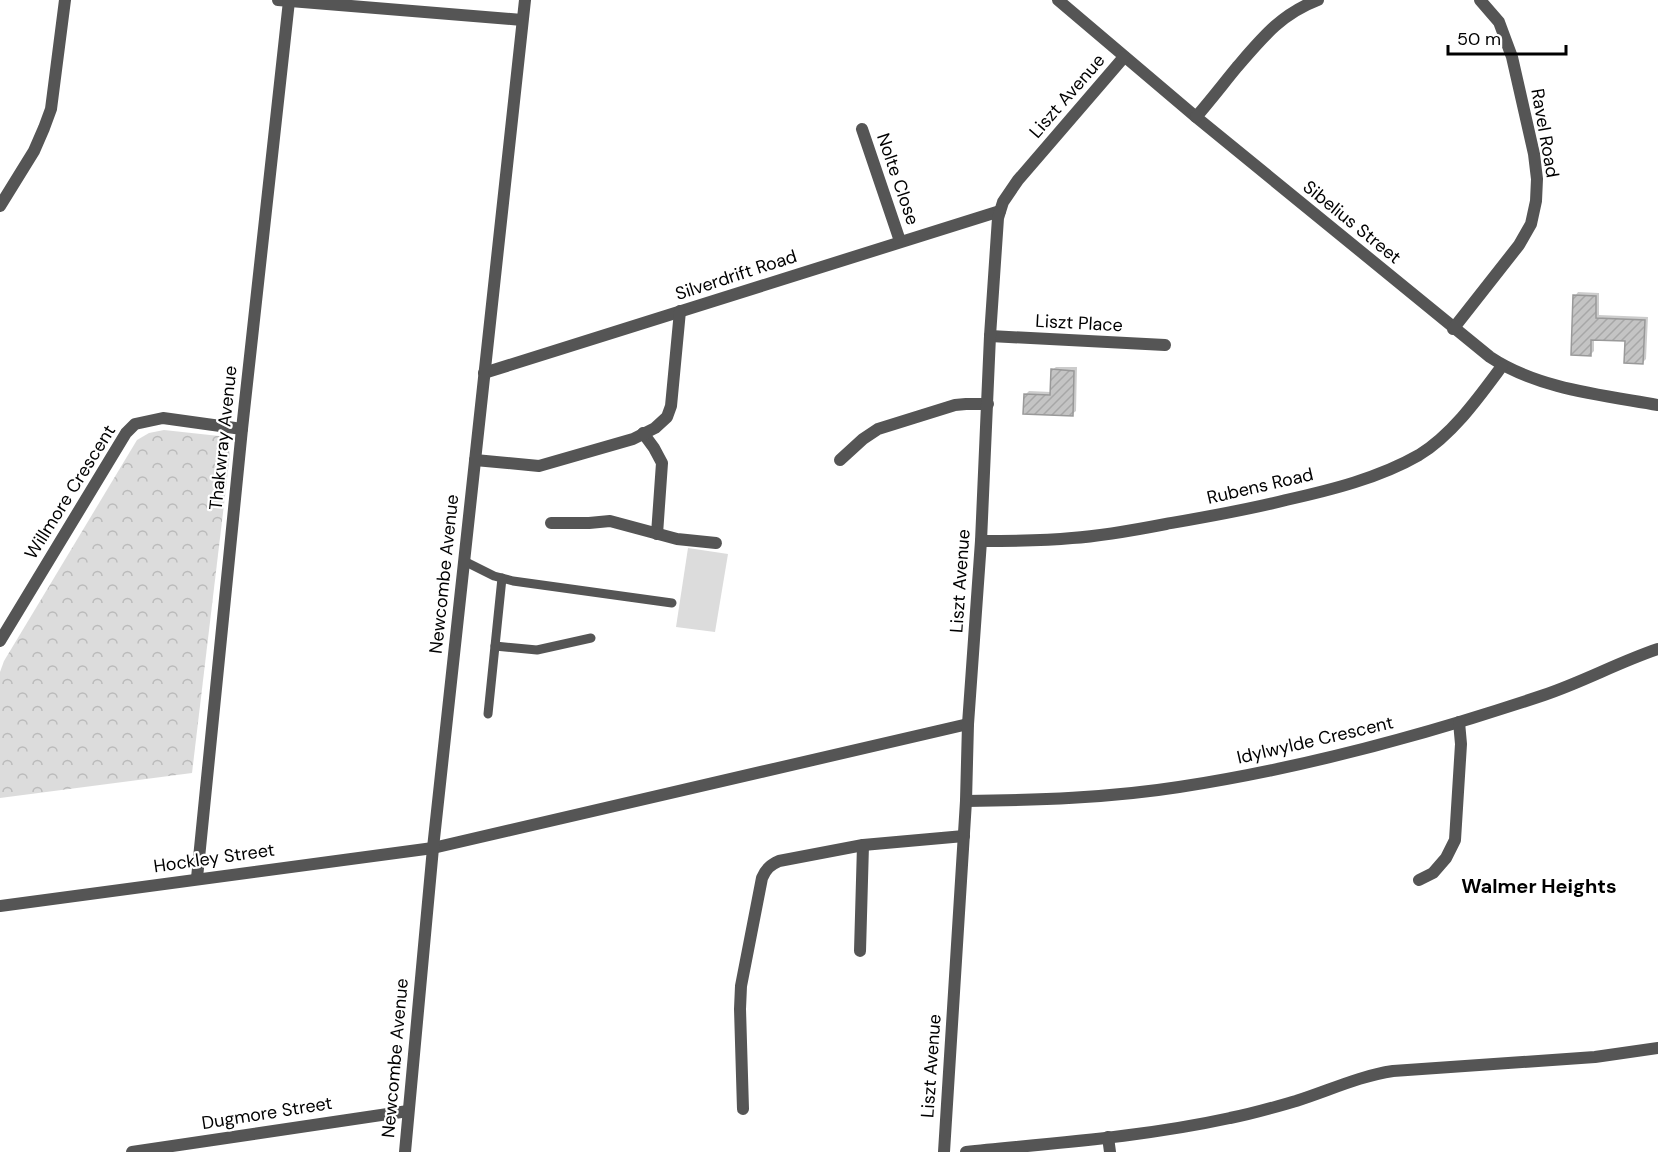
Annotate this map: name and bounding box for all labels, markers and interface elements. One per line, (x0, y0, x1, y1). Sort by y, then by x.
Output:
scale bar (1448, 18, 1566, 56)
text: 50 m (1457, 27, 1501, 51)
street label: Liszt Avenue (1024, 49, 1110, 143)
street label: Ravel Road (1525, 87, 1565, 179)
street label: Nolte Close (871, 130, 925, 228)
street label: Sibelius Street (1298, 175, 1406, 269)
street label: Silverdrift Road (672, 244, 800, 306)
street label: Liszt Place (1035, 309, 1123, 337)
street label: Thakwray Avenue (203, 365, 243, 511)
street label: Willmore Crescent (19, 420, 121, 564)
street label: Rubens Road (1204, 462, 1316, 510)
street label: Newcombe Avenue (424, 493, 464, 655)
street label: Liszt Avenue (944, 528, 976, 634)
street label: Idylwylde Crescent (1234, 710, 1396, 770)
street label: Hockley Street (152, 838, 276, 878)
district label: Walmer Heights (1461, 873, 1617, 899)
street label: Newcombe Avenue (376, 977, 414, 1139)
street label: Liszt Avenue (915, 1013, 947, 1119)
street label: Dugmore Street (200, 1091, 334, 1135)

